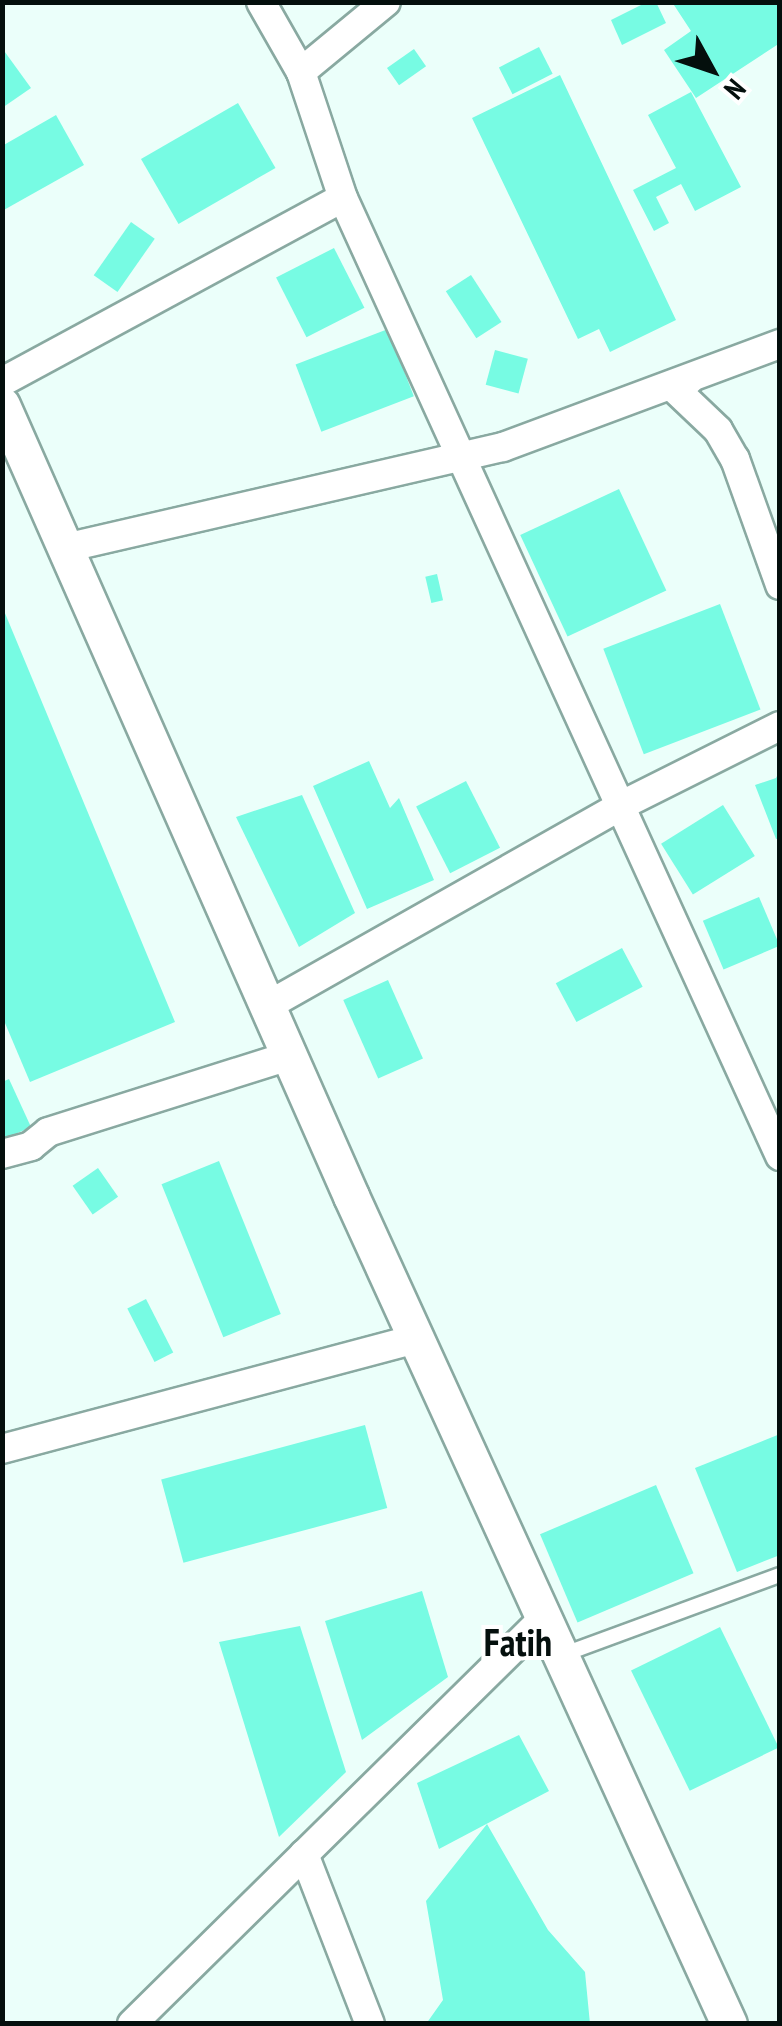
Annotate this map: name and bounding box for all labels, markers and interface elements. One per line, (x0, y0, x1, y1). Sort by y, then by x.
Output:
north arrow (662, 20, 762, 120)
text: N (716, 72, 754, 107)
district label: Fatih (484, 1619, 552, 1665)

